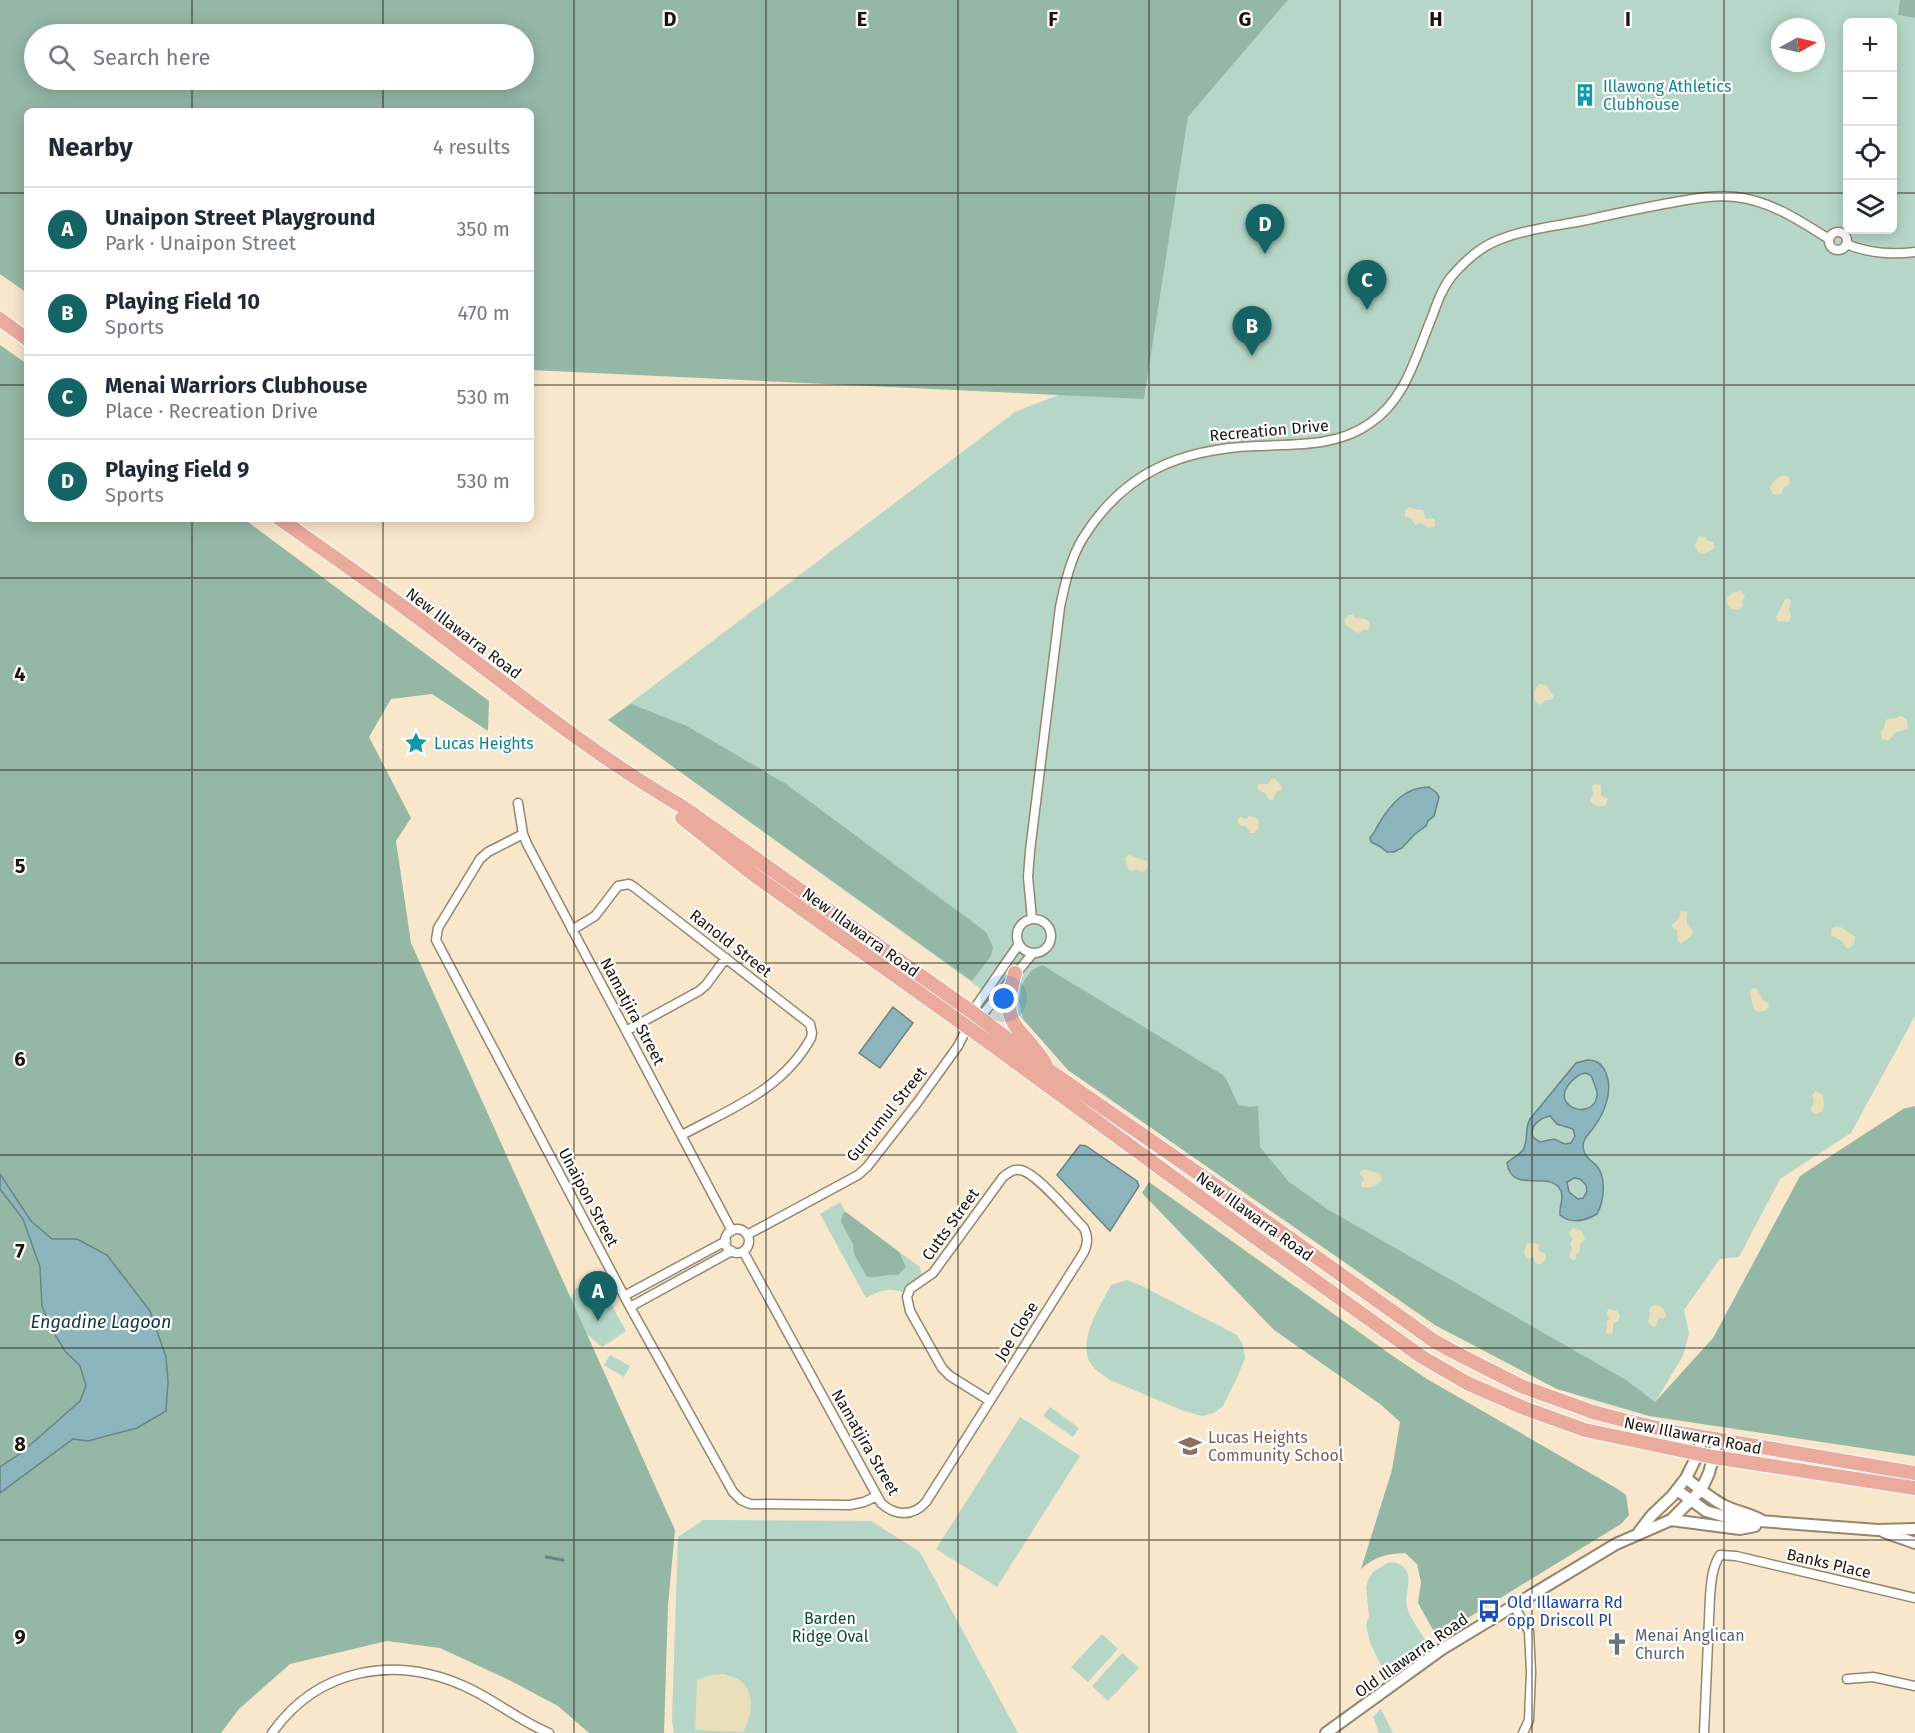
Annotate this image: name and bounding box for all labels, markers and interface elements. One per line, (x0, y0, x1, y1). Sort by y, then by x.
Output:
text: D (663, 7, 677, 31)
text: E (857, 7, 867, 31)
text: F (1048, 7, 1058, 31)
text: G (1239, 7, 1251, 31)
text: H (1429, 7, 1443, 31)
text: I (1625, 7, 1631, 31)
north arrow (1771, 18, 1825, 72)
map controls (1843, 18, 1897, 234)
button: + (1843, 18, 1897, 72)
search box (24, 24, 534, 90)
icon: search (45, 41, 78, 74)
text: Search here (93, 44, 211, 71)
button: − (1843, 72, 1897, 126)
place label: Illawong Athletics Clubhouse (1603, 77, 1731, 114)
building icon: Illawong Athletics Clubhouse (1572, 82, 1598, 108)
button: locate (1843, 126, 1897, 180)
text: Nearby (48, 132, 133, 163)
text: 4 results (433, 135, 510, 159)
button: layers (1843, 180, 1897, 234)
text: Unaipon Street Playground (105, 204, 375, 231)
pin: D (1246, 204, 1284, 254)
text: A (62, 217, 73, 241)
text: 350 m (456, 217, 510, 241)
text: Park · Unaipon Street (105, 231, 296, 255)
pin: C (1348, 260, 1386, 310)
text: Playing Field 10 (105, 288, 260, 315)
text: B (61, 301, 74, 325)
text: 470 m (458, 301, 510, 325)
pin: B (1232, 306, 1272, 356)
text: Sports (105, 315, 164, 339)
text: Menai Warriors Clubhouse (105, 372, 367, 399)
text: C (62, 385, 73, 409)
text: 530 m (457, 385, 510, 409)
text: Place · Recreation Drive (105, 399, 318, 423)
street label: Recreation Drive (1209, 416, 1329, 445)
text: Playing Field 9 (105, 456, 249, 483)
text: D (61, 469, 74, 493)
text: 530 m (457, 469, 510, 493)
text: Sports (105, 483, 164, 507)
street label: New Illawarra Road (402, 584, 525, 683)
text: 4 (14, 662, 26, 686)
place icon: Lucas Heights (403, 730, 429, 756)
place label: Lucas Heights (434, 734, 534, 753)
text: 5 (15, 854, 26, 878)
street label: New Illawarra Road (799, 884, 923, 981)
street label: Ranold Street (686, 905, 776, 981)
street label: Namatjira Street (596, 954, 669, 1068)
your location (989, 984, 1018, 1013)
text: 6 (14, 1047, 26, 1071)
street label: Gurrumul Street (842, 1063, 931, 1166)
street label: Unaipon Street (555, 1145, 623, 1250)
street label: New Illawarra Road (1193, 1168, 1317, 1265)
street label: Cutts Street (918, 1184, 983, 1264)
text: 7 (15, 1239, 25, 1263)
pin: A (578, 1272, 618, 1321)
street label: Joe Close (991, 1298, 1042, 1364)
water label: Engadine Lagoon (31, 1311, 171, 1333)
street label: Namatjira Street (828, 1386, 904, 1499)
street label: New Illawarra Road (1623, 1413, 1763, 1458)
place label: Lucas Heights Community School (1208, 1428, 1344, 1465)
text: 8 (14, 1432, 26, 1456)
school or university icon: Lucas Heights Community School (1177, 1433, 1203, 1459)
street label: Banks Place (1785, 1545, 1873, 1582)
place label: Old Illawarra Rd opp Driscoll Pl (1507, 1593, 1623, 1630)
bus stop icon: Old Illawarra Rd opp Driscoll Pl (1476, 1598, 1502, 1624)
park label: Barden Ridge Oval (792, 1609, 869, 1646)
street label: Old Illawarra Road (1351, 1609, 1472, 1702)
text: 9 (14, 1625, 26, 1649)
place label: Menai Anglican Church (1635, 1626, 1745, 1663)
church icon: Menai Anglican Church (1604, 1631, 1630, 1657)

